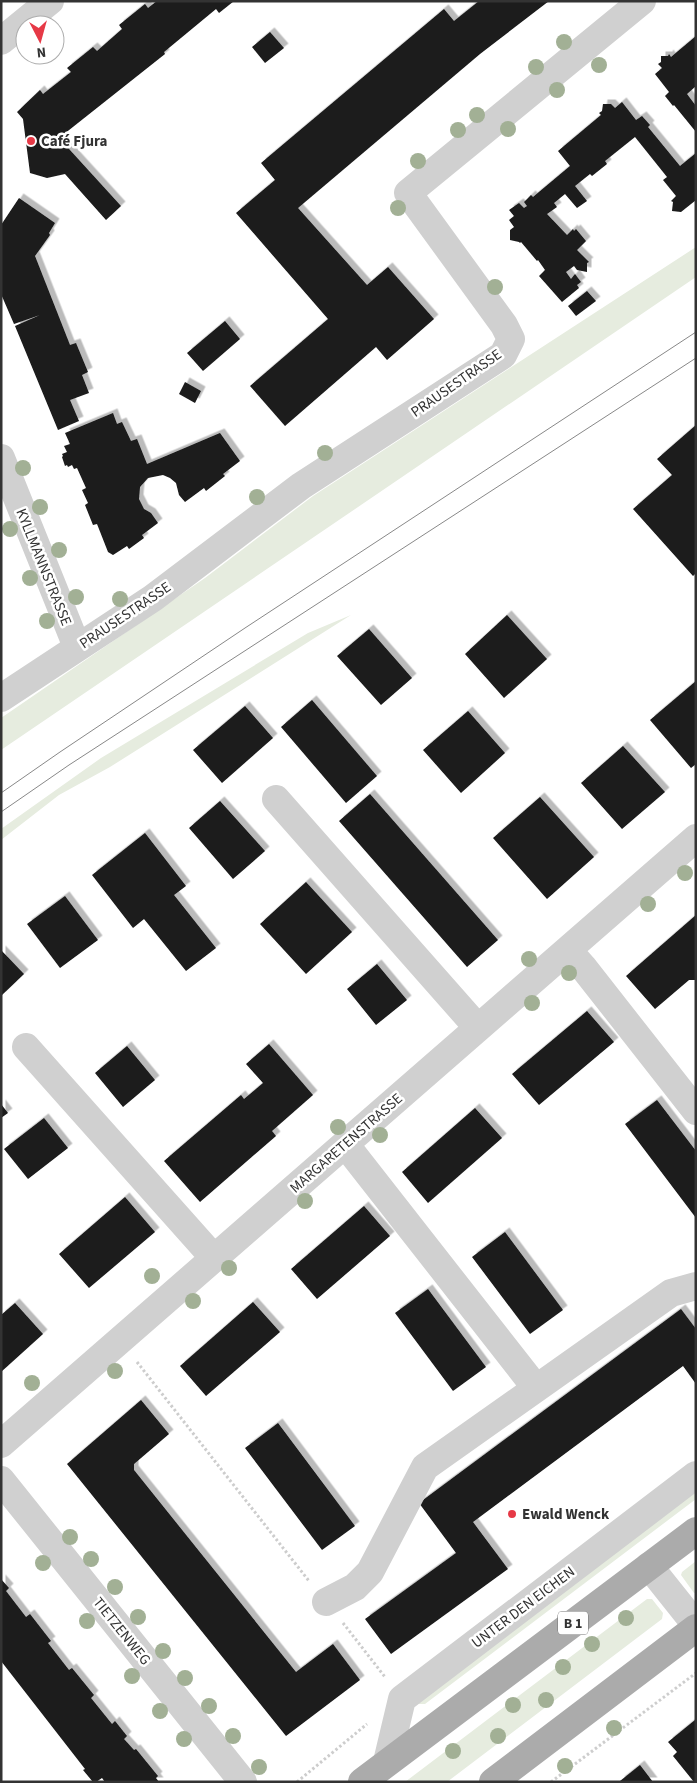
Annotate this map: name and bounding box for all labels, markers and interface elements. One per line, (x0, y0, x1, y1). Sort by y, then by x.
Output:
north arrow (15, 15, 65, 65)
text: N (36, 42, 47, 62)
place label: Café Fjura (41, 131, 107, 152)
marker: Café Fjura (25, 135, 37, 147)
street label: PRAUSESTRASSE (407, 344, 506, 423)
street label: KYLLMANNSTRASSE (10, 505, 77, 629)
street label: PRAUSESTRASSE (75, 577, 175, 654)
street label: MARGARETENSTRASSE (285, 1088, 407, 1198)
place label: Ewald Wenck (522, 1504, 610, 1525)
marker: Ewald Wenck (506, 1508, 518, 1520)
street label: UNTER DEN EICHEN (467, 1562, 579, 1653)
street label: TIETZENWEG (88, 1593, 156, 1670)
road number: B 1 (558, 1612, 588, 1635)

